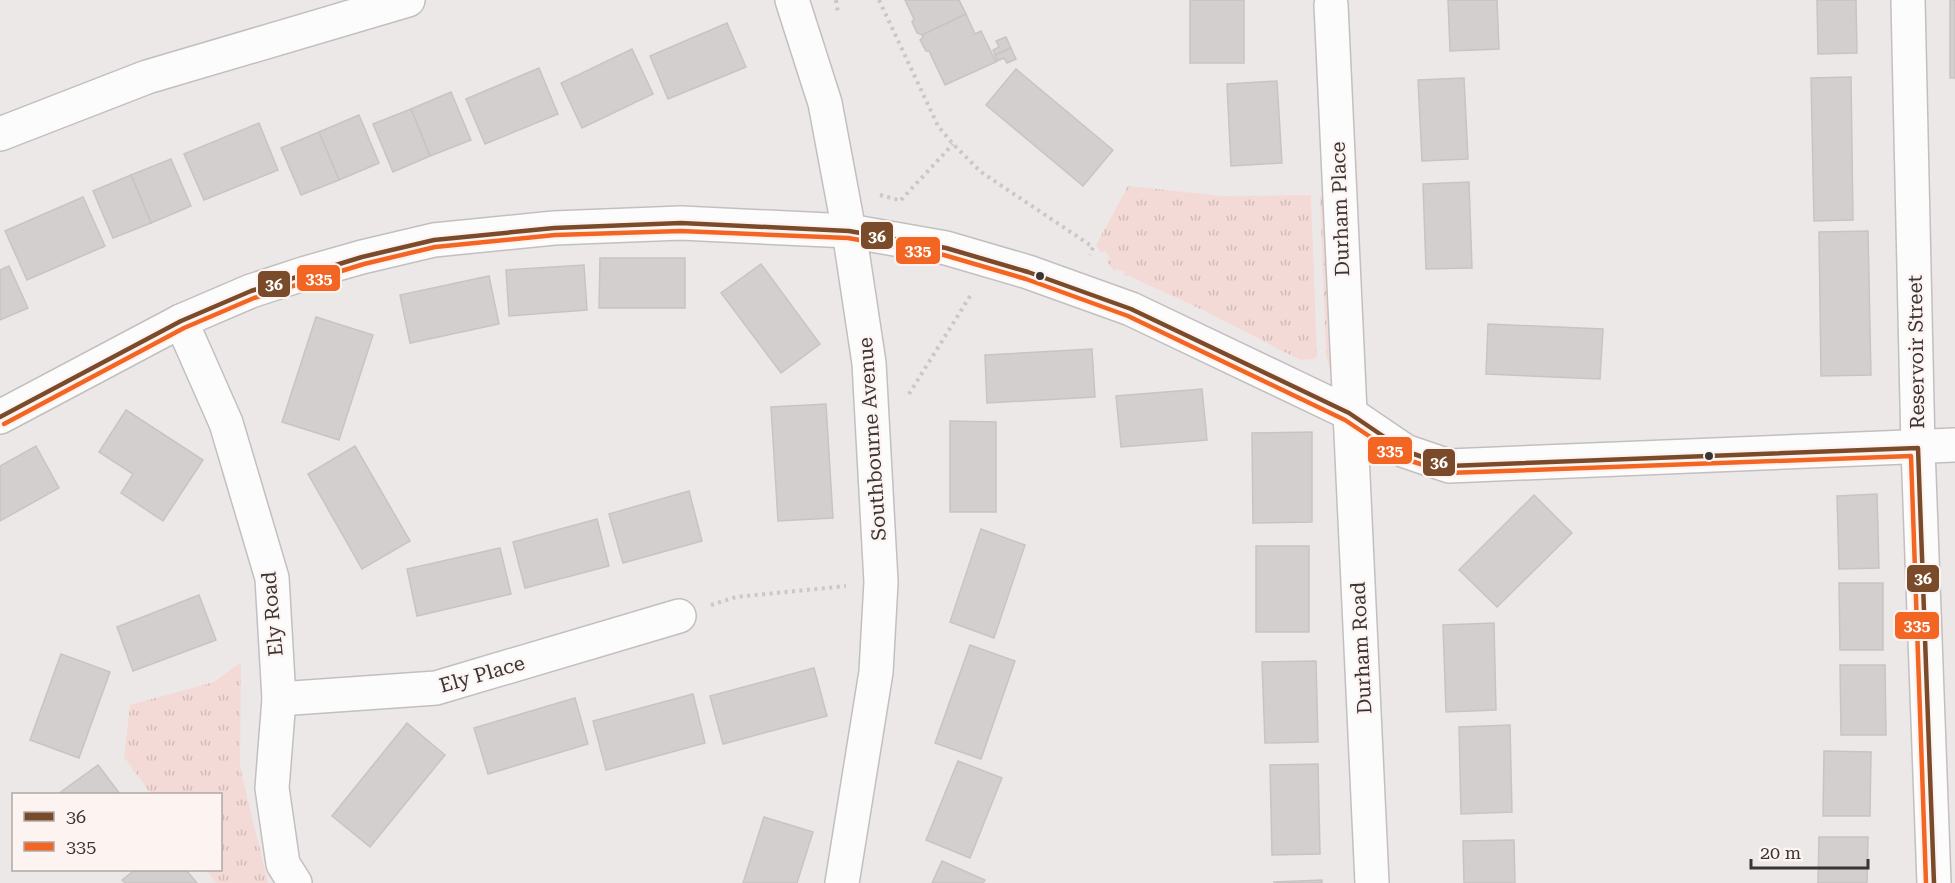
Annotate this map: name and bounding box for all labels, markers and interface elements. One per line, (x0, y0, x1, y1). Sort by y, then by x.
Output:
street label: Durham Place (1326, 141, 1354, 277)
line badge: 36 (860, 221, 894, 250)
text: 36 (868, 227, 886, 246)
line badge: 335 (895, 236, 941, 265)
text: 335 (905, 241, 931, 260)
line badge: 335 (296, 264, 341, 292)
text: 335 (306, 269, 332, 288)
line badge: 36 (257, 270, 291, 298)
unlabelled marker (1034, 270, 1046, 282)
street label: Reservoir Street (1903, 274, 1929, 429)
text: 36 (265, 275, 283, 294)
street label: Southbourne Avenue (853, 336, 891, 542)
line badge: 335 (1367, 436, 1413, 465)
text: 335 (1377, 441, 1403, 460)
line badge: 36 (1422, 448, 1456, 477)
unlabelled marker (1703, 450, 1715, 462)
text: 36 (1430, 453, 1448, 472)
line badge: 36 (1906, 564, 1940, 593)
text: 36 (1914, 569, 1932, 588)
street label: Ely Road (256, 570, 288, 657)
street label: Durham Road (1346, 581, 1376, 715)
line badge: 335 (1894, 611, 1940, 640)
text: 335 (1904, 616, 1930, 635)
street label: Ely Place (437, 650, 527, 698)
legend (12, 793, 222, 871)
text: 36 (66, 806, 86, 827)
scale bar (1751, 832, 1868, 870)
text: 335 (66, 836, 96, 857)
text: 20 m (1760, 842, 1801, 863)

